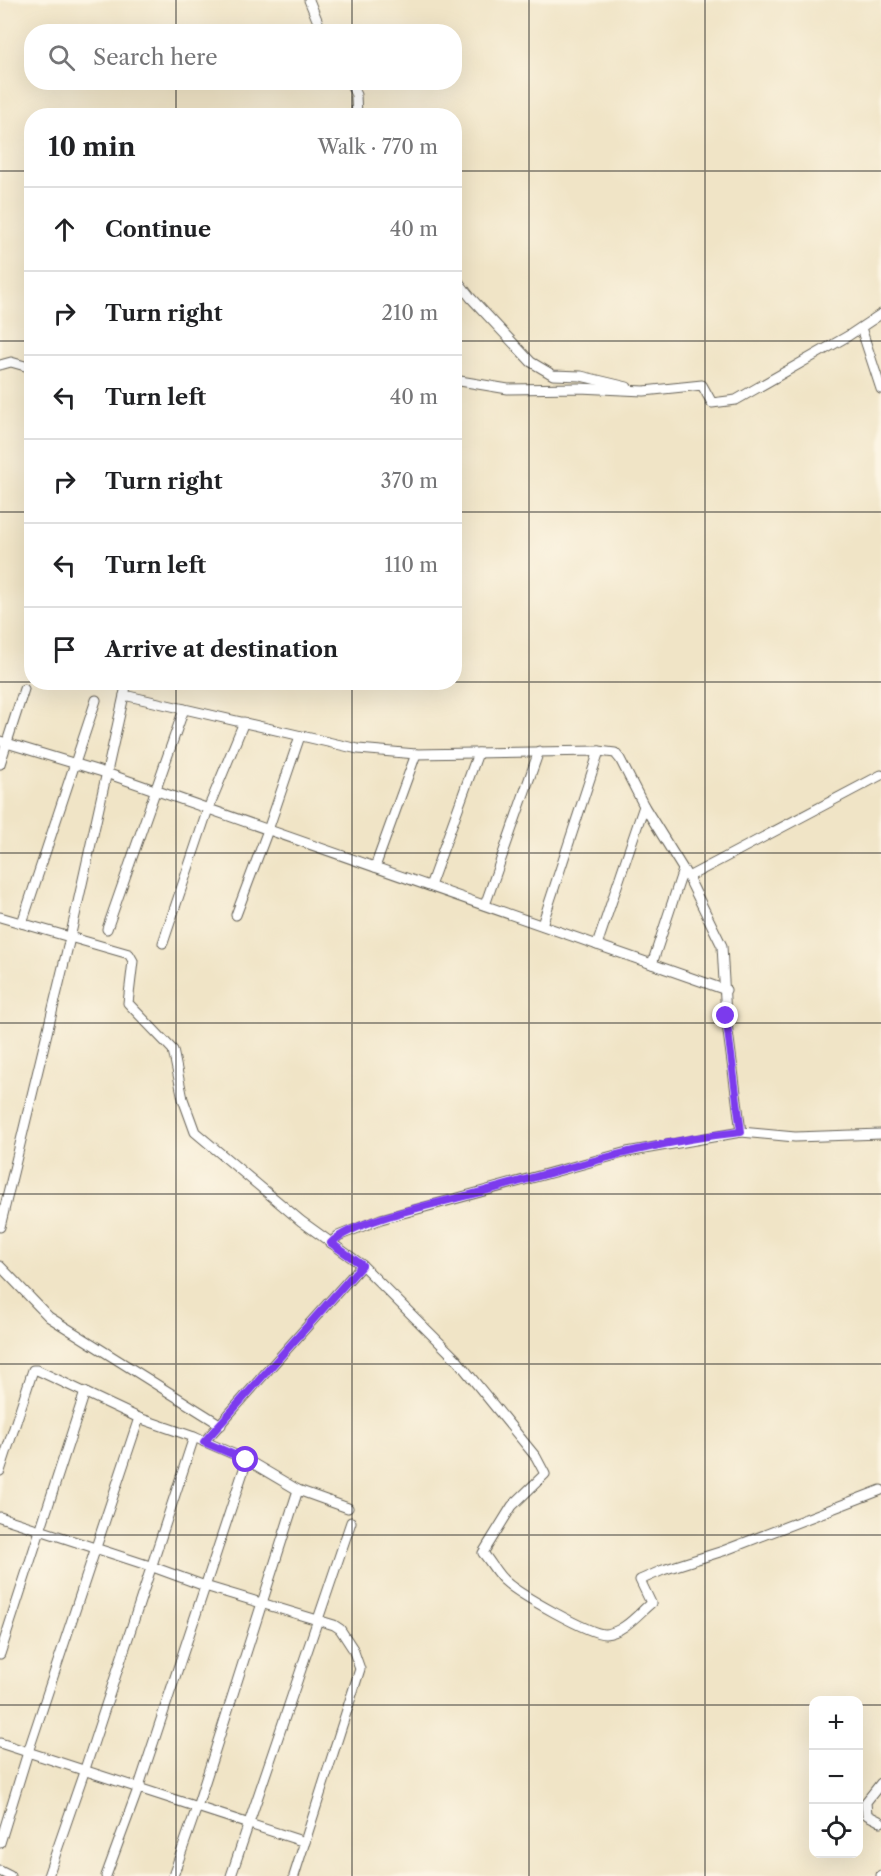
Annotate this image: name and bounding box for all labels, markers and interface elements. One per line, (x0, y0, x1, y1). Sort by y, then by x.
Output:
search box (24, 24, 462, 90)
icon: search (45, 41, 78, 74)
text: Search here (93, 44, 218, 71)
text: 10 min (48, 131, 136, 163)
text: Walk · 770 m (318, 135, 438, 159)
icon: ahead (48, 213, 81, 246)
text: Continue (105, 216, 211, 243)
text: 40 m (390, 217, 438, 241)
icon: right (48, 297, 81, 330)
text: Turn right (105, 300, 223, 327)
text: 210 m (381, 301, 438, 325)
icon: left (48, 381, 81, 414)
text: Turn left (105, 384, 206, 411)
text: 40 m (390, 385, 438, 409)
icon: right (48, 465, 81, 498)
text: Turn right (105, 468, 223, 495)
text: 370 m (381, 469, 438, 493)
icon: left (48, 549, 81, 582)
text: Turn left (105, 552, 206, 579)
text: 110 m (385, 553, 438, 577)
icon: arrive (48, 633, 81, 666)
text: Arrive at destination (105, 636, 338, 663)
route end (712, 1002, 738, 1028)
route start (232, 1446, 258, 1472)
map controls (809, 1696, 863, 1858)
button: + (809, 1696, 863, 1750)
button: − (809, 1750, 863, 1804)
button: locate (809, 1804, 863, 1858)

